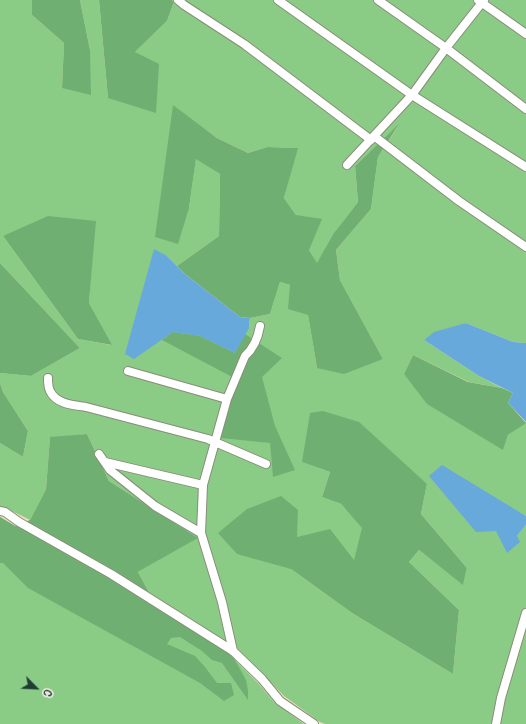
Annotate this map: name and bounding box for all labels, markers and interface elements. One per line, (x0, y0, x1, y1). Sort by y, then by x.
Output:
north arrow (16, 668, 56, 708)
text: С (40, 687, 55, 699)

